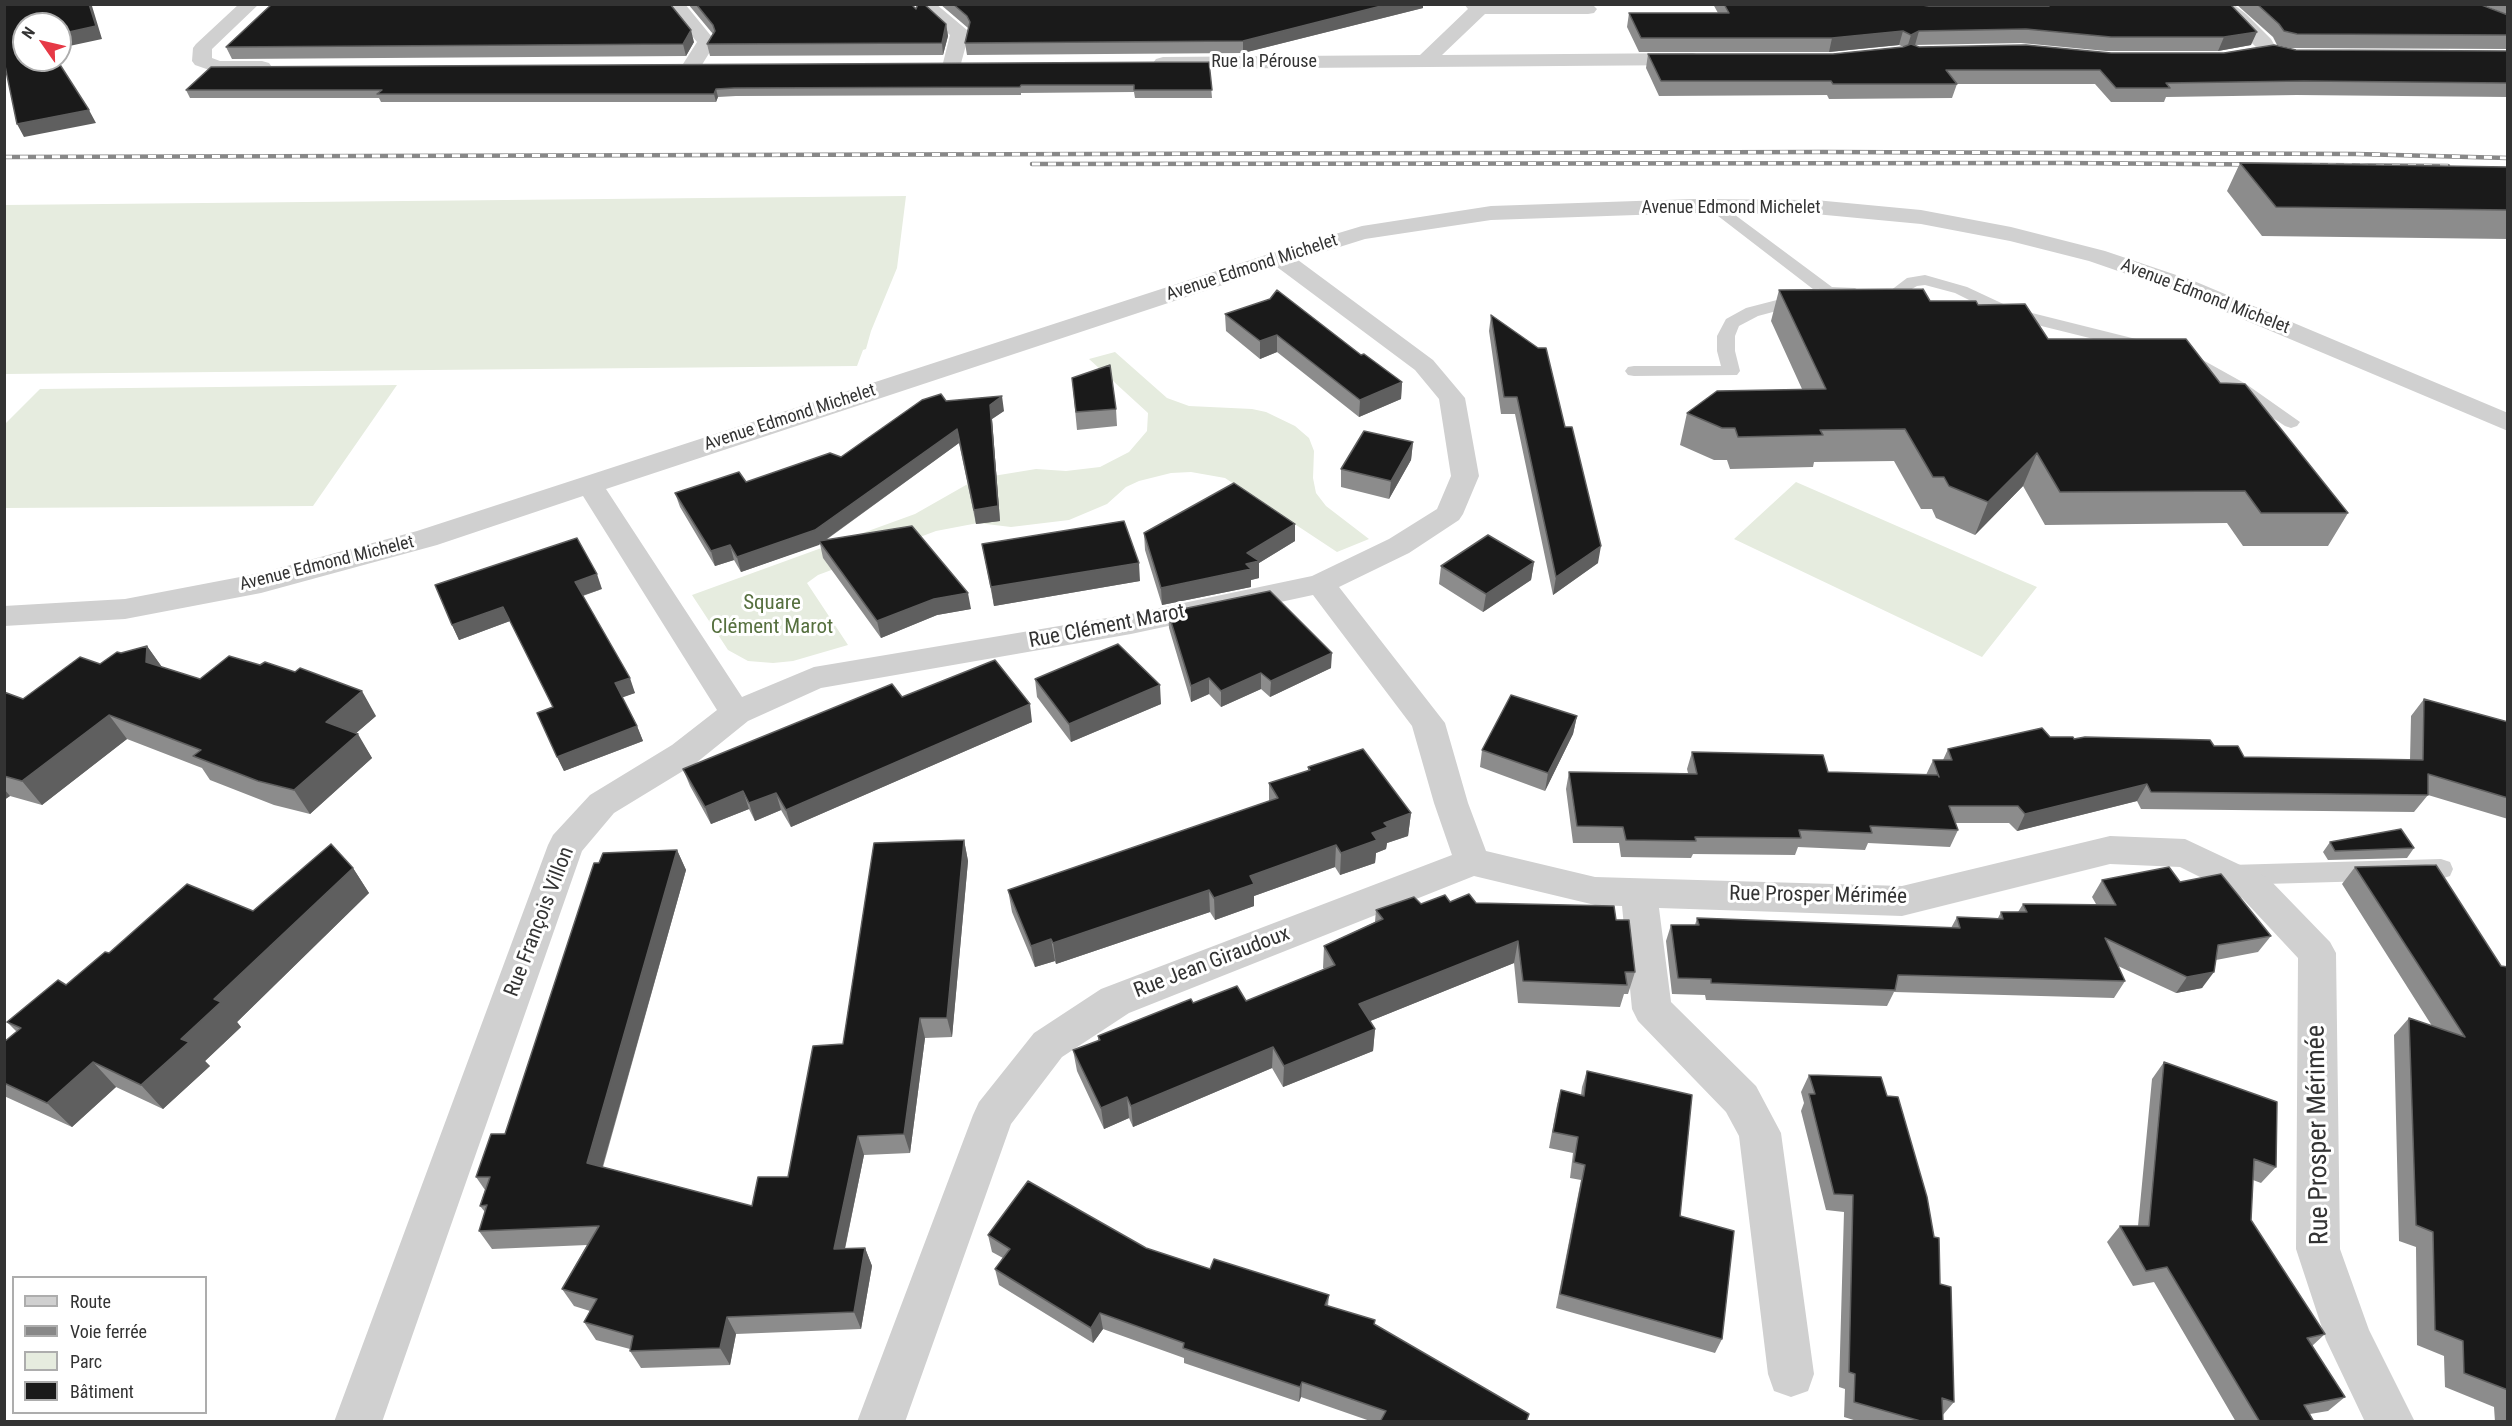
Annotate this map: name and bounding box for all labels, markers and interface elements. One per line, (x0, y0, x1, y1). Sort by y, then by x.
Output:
north arrow (12, 12, 72, 72)
text: N (18, 23, 39, 42)
street label: Rue la Pérouse (1211, 51, 1317, 73)
street label: Avenue Edmond Michelet (1641, 197, 1821, 219)
street label: Avenue Edmond Michelet (1163, 230, 1341, 306)
street label: Avenue Edmond Michelet (2118, 255, 2292, 339)
street label: Avenue Edmond Michelet (701, 380, 879, 456)
street label: Avenue Edmond Michelet (237, 532, 417, 596)
park label: Square Clément Marot (711, 591, 833, 641)
street label: Rue Clément Marot (1027, 600, 1187, 654)
street label: Rue François Villon (500, 844, 580, 1000)
street label: Rue Prosper Mérimée (1729, 882, 1907, 910)
street label: Rue Jean Giraudoux (1131, 922, 1293, 1004)
street label: Rue Prosper Mérimée (2301, 1025, 2337, 1245)
legend (12, 1276, 207, 1414)
text: Route (70, 1291, 111, 1312)
text: Voie ferrée (70, 1321, 147, 1342)
text: Parc (70, 1351, 102, 1372)
text: Bâtiment (70, 1381, 134, 1402)

